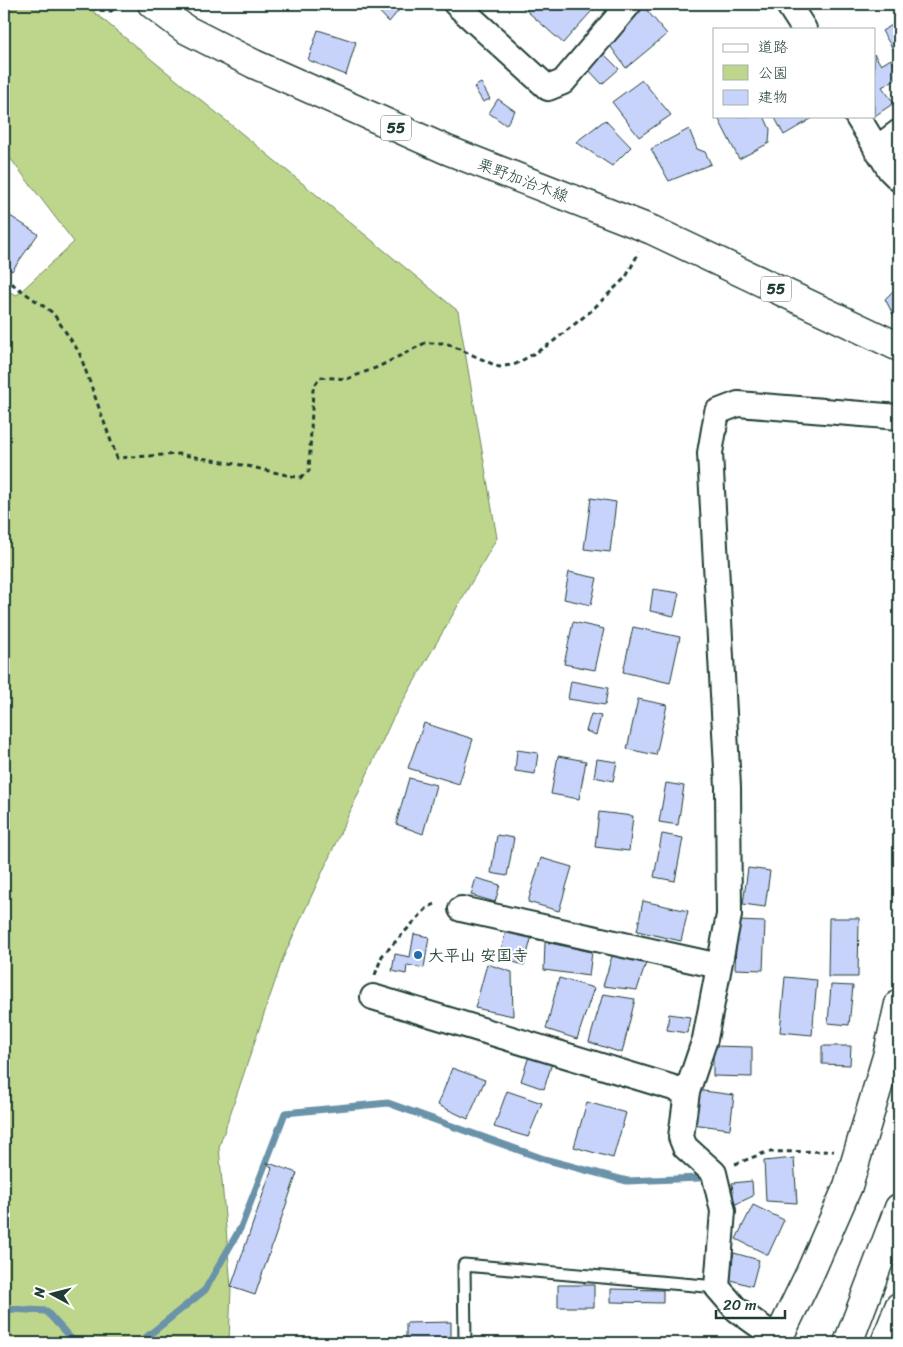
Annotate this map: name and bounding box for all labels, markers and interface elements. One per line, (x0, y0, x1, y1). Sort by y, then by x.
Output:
legend (713, 28, 876, 118)
text: 道路 (758, 34, 788, 60)
text: 公園 (758, 60, 788, 86)
text: 建物 (758, 84, 788, 110)
road number: 55 (381, 116, 411, 140)
street label: 栗野加治木線 (473, 149, 573, 211)
road number: 55 (761, 276, 791, 302)
place label: 大平山 安国寺 (428, 941, 528, 970)
marker: 大平山 安国寺 (412, 949, 424, 961)
north arrow (28, 1270, 78, 1320)
text: N (26, 1286, 53, 1300)
scale bar (716, 1287, 784, 1319)
text: 20 m (723, 1292, 757, 1318)

